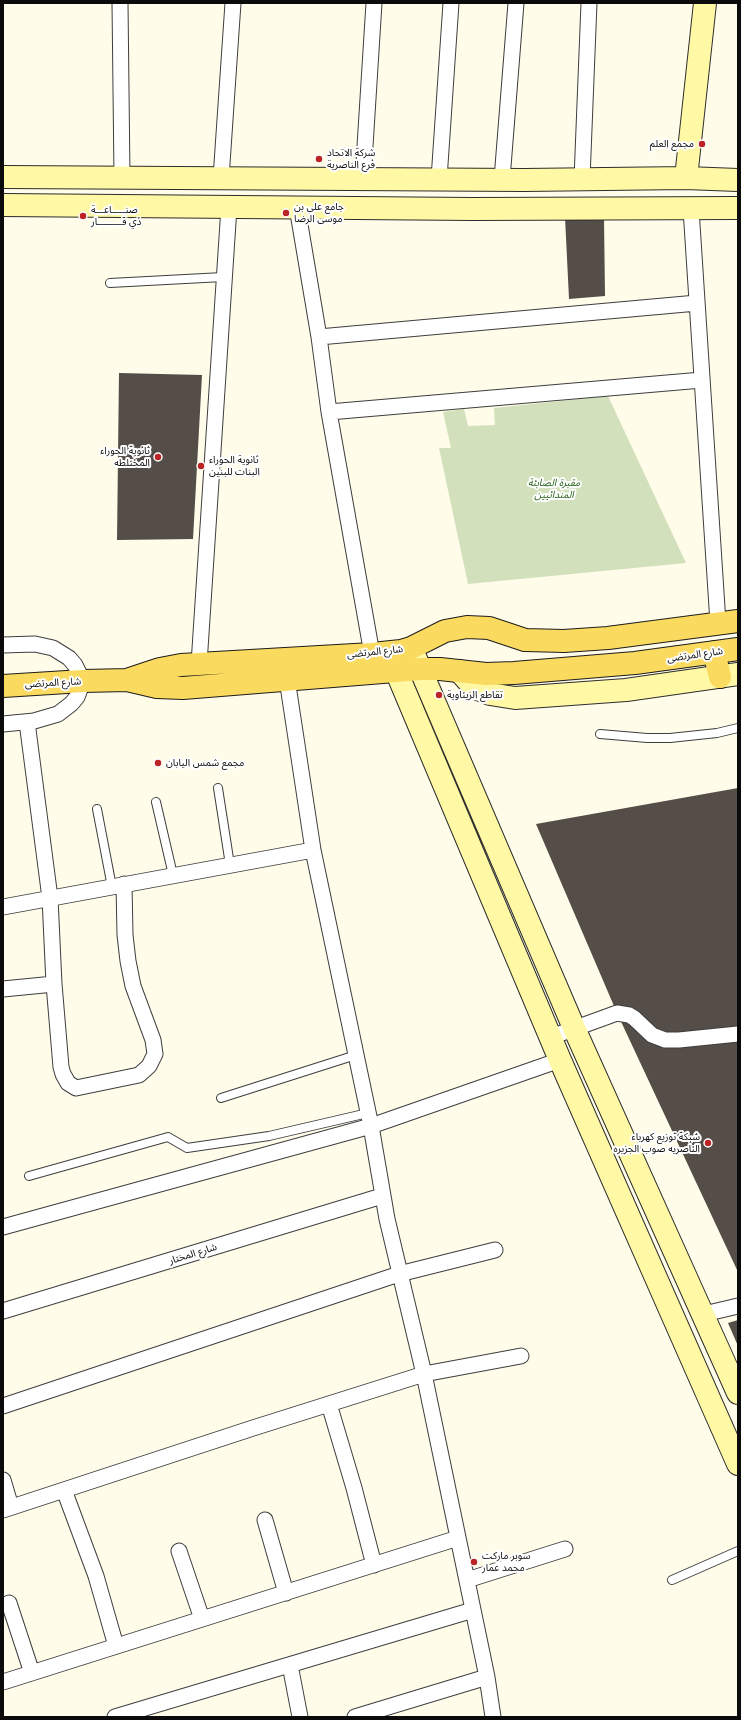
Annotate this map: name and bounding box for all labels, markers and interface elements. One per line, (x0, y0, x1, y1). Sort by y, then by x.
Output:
place label: مجمع العلم (650, 138, 694, 150)
marker: مجمع العلم (697, 139, 707, 149)
place label: شركة الاتحاد فرع الناصرية (327, 147, 375, 170)
marker: شركة الاتحاد فرع الناصرية (314, 154, 324, 164)
place label: جامع علي بن موسى الرضا (294, 201, 344, 224)
place label: صنـــــاعـــة ذي قـــــــــار (91, 204, 141, 228)
marker: جامع علي بن موسى الرضا (281, 208, 291, 218)
marker: صنـــــاعـــة ذي قـــــــــار (78, 211, 88, 221)
place label: ثانوية الحوراء المختلطه (100, 445, 150, 468)
marker: ثانوية الحوراء المختلطه (153, 452, 163, 462)
place label: ثانوية الحوراء البنات للبنين (209, 454, 260, 478)
marker: ثانوية الحوراء البنات للبنين (196, 461, 206, 471)
park label: مقبرة الصابئة المندائيين (528, 477, 580, 500)
street label: شارع المرتضى (346, 643, 404, 661)
street label: شارع المرتضى (666, 645, 724, 665)
street label: شارع المرتضى (25, 676, 81, 690)
place label: تقاطع الزيناوية (447, 689, 503, 701)
marker: تقاطع الزيناوية (434, 690, 444, 700)
place label: مجمع شمس اليابان (166, 757, 244, 769)
marker: مجمع شمس اليابان (153, 758, 163, 768)
place label: شبكة توزيع كهرباء الناصريه صوب الجزيره (614, 1131, 700, 1154)
marker: شبكة توزيع كهرباء الناصريه صوب الجزيره (703, 1138, 713, 1148)
street label: شارع المختار (168, 1241, 218, 1267)
place label: سوبر ماركت محمد عمار (482, 1550, 530, 1574)
marker: سوبر ماركت محمد عمار (469, 1557, 479, 1567)

